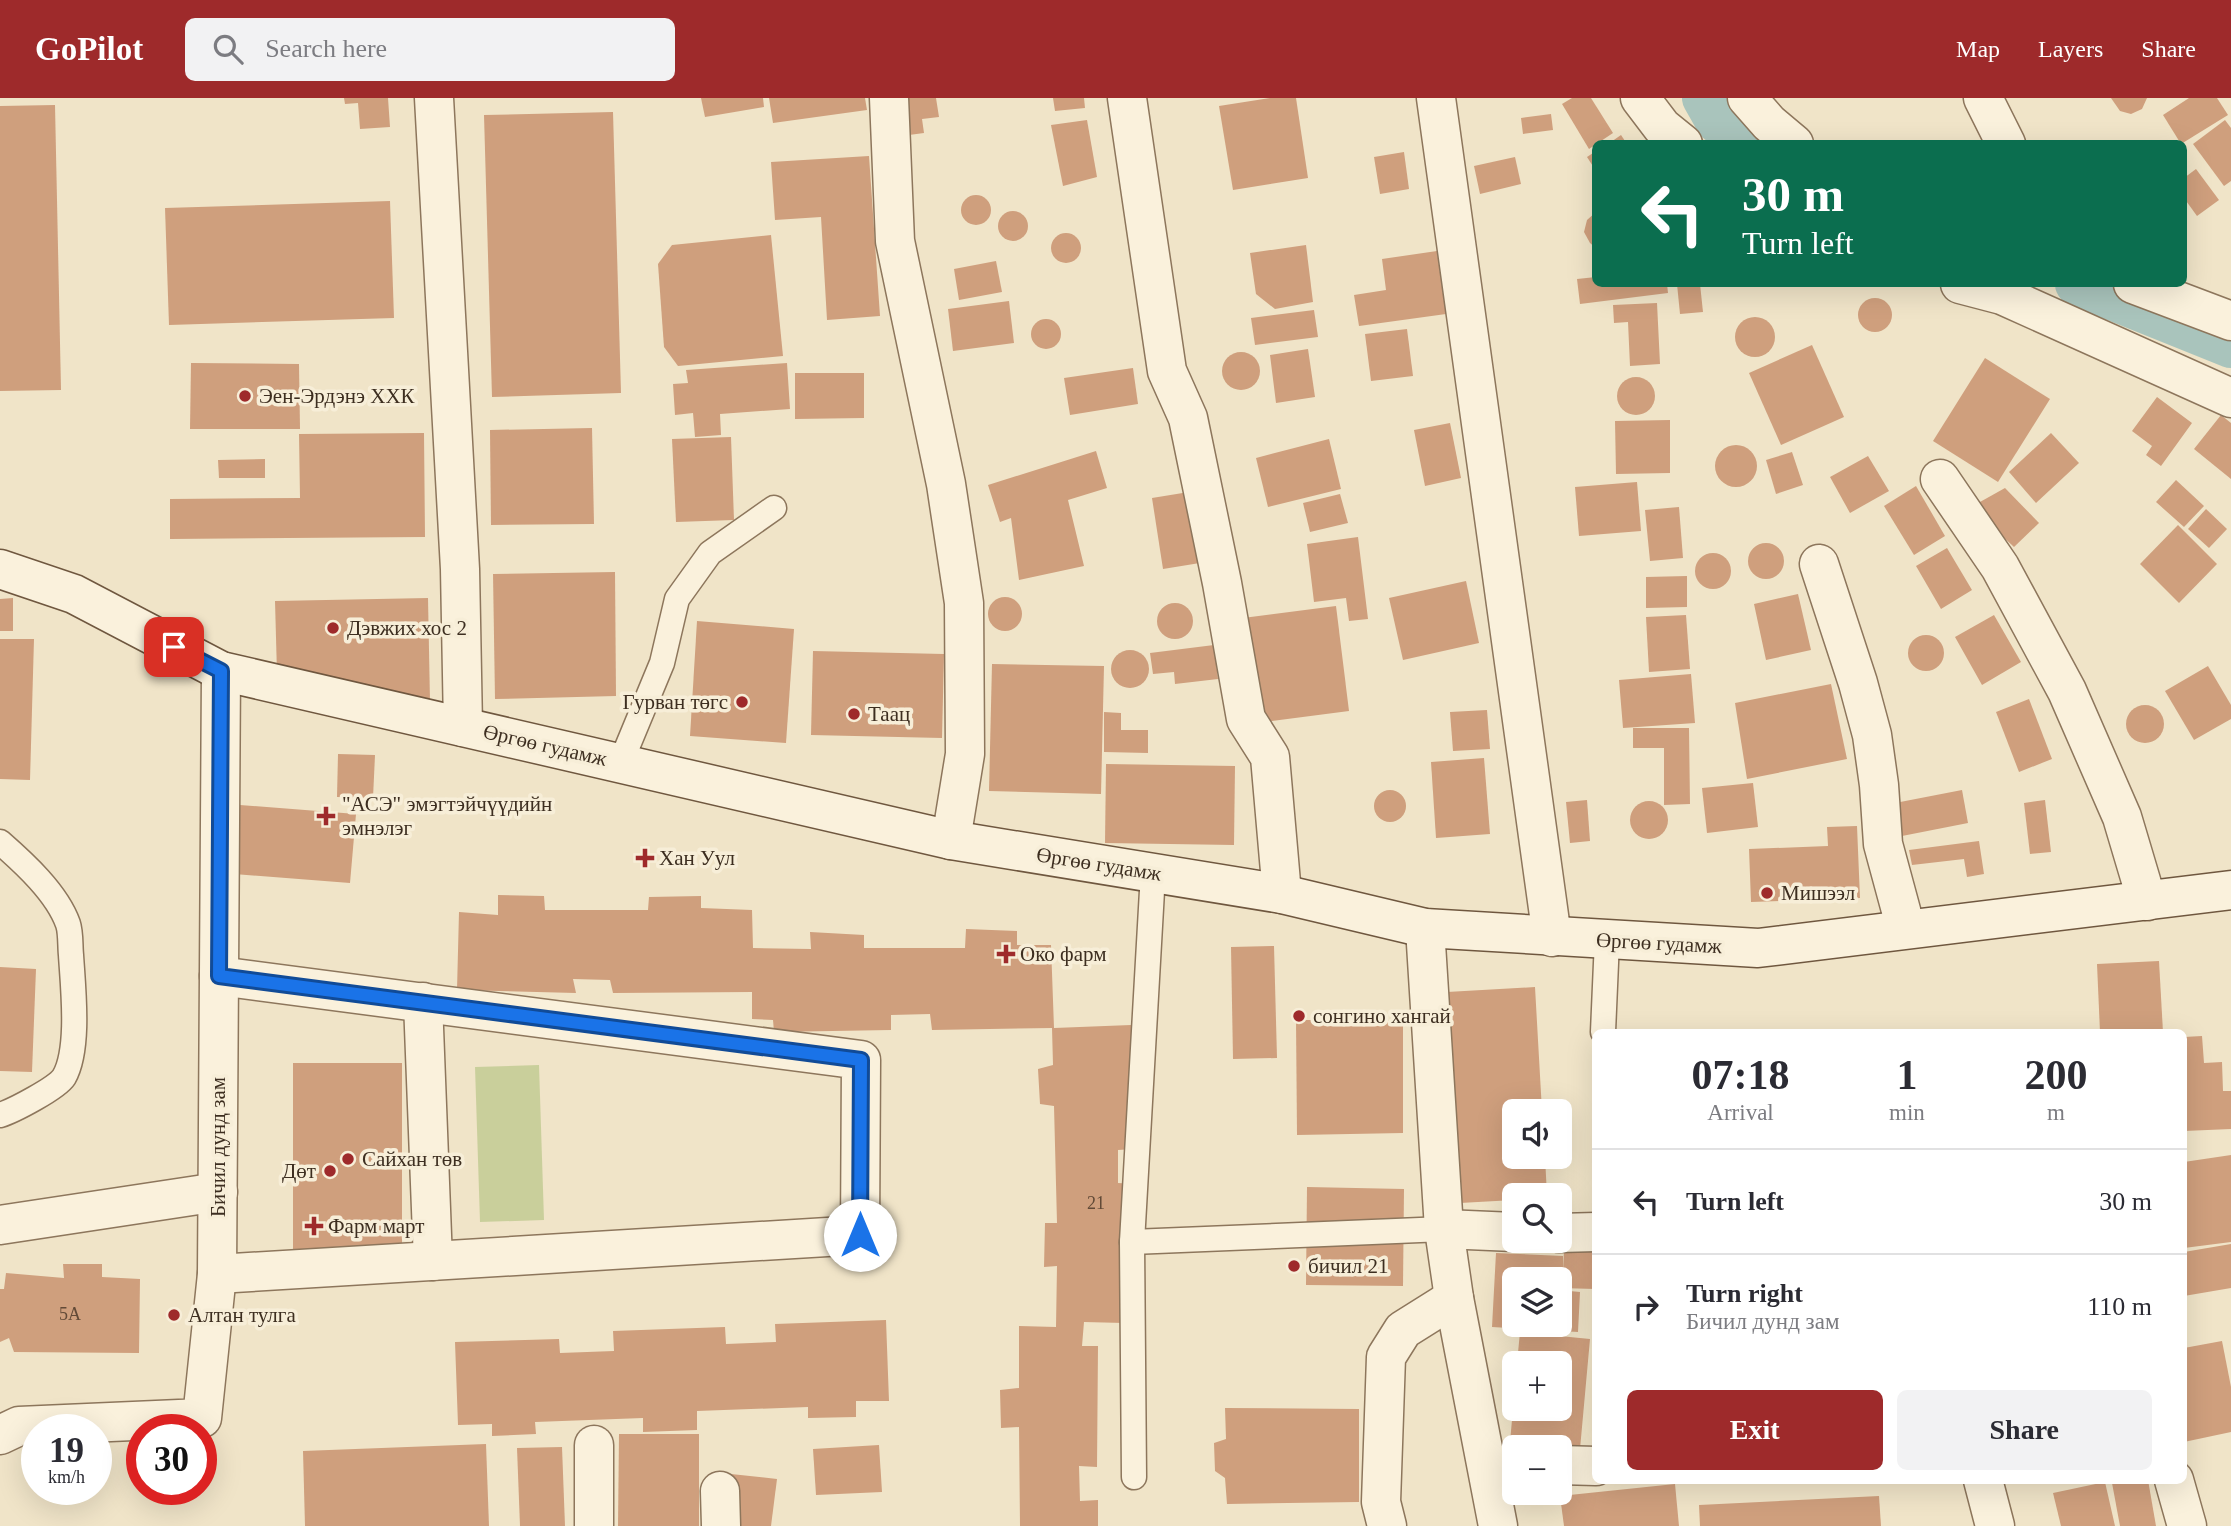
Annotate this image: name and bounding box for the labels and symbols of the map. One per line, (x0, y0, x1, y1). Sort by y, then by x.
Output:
place label: Эен-Эрдэнэ ХХК (259, 384, 416, 408)
marker: Эен-Эрдэнэ ХХК (237, 388, 253, 404)
place label: Дэвжих хос 2 (347, 616, 467, 640)
pin (144, 617, 204, 677)
marker: Дэвжих хос 2 (325, 620, 341, 636)
place label: Гурван төгс (623, 690, 728, 714)
marker: Гурван төгс (734, 694, 750, 710)
place label: Таац (868, 702, 910, 726)
marker: Таац (846, 706, 862, 722)
street label: Өргөө гудамж (481, 719, 610, 771)
place label: "АСЭ" эмэгтэйчүүдийн эмнэлэг (342, 792, 552, 840)
marker: "АСЭ" эмэгтэйчүүдийн эмнэлэг (316, 806, 336, 826)
street label: Өргөө гудамж (1035, 842, 1164, 886)
place label: Хан Уул (659, 846, 735, 870)
marker: Хан Уул (637, 850, 653, 866)
place label: Мишээл (1781, 881, 1855, 905)
marker: Мишээл (1759, 885, 1775, 901)
street label: Өргөө гудамж (1595, 928, 1723, 958)
place label: Око фарм (1020, 942, 1106, 966)
marker: Око фарм (998, 946, 1014, 962)
place label: сонгино хангай (1313, 1004, 1451, 1028)
marker: сонгино хангай (1291, 1008, 1307, 1024)
street label: Бичил дунд зам (206, 1077, 230, 1217)
place label: Сайхан төв (362, 1147, 462, 1171)
marker: Сайхан төв (340, 1151, 356, 1167)
place label: Дөт (282, 1159, 316, 1183)
marker: Дөт (322, 1163, 338, 1179)
house number: 21 (1087, 1193, 1105, 1213)
position arrow (823, 1198, 897, 1272)
place label: Фарм март (328, 1214, 425, 1238)
marker: Фарм март (306, 1218, 322, 1234)
place label: бичил 21 (1308, 1254, 1388, 1278)
marker: бичил 21 (1286, 1258, 1302, 1274)
place label: Алтан тулга (188, 1303, 296, 1327)
house number: 5A (59, 1304, 81, 1324)
marker: Алтан тулга (166, 1307, 182, 1323)
speed limit sign: 30 (126, 1414, 217, 1505)

